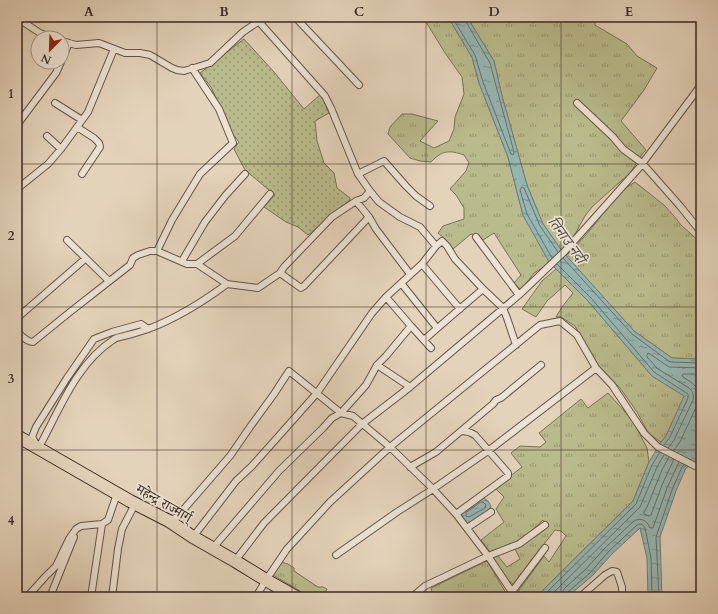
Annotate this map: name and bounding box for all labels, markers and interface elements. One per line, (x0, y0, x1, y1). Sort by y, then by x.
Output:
text: A (84, 3, 94, 21)
text: B (219, 3, 229, 21)
text: C (354, 3, 364, 21)
text: D (488, 3, 500, 21)
text: E (625, 3, 633, 21)
north arrow (30, 30, 70, 70)
text: N (39, 50, 54, 68)
text: 1 (8, 85, 14, 103)
water label: तिनाउ नदी (543, 213, 593, 270)
text: 2 (8, 227, 15, 245)
text: 3 (8, 370, 15, 388)
street label: महेन्द्र राज्मार्ग् (131, 479, 197, 528)
text: 4 (8, 512, 15, 530)

